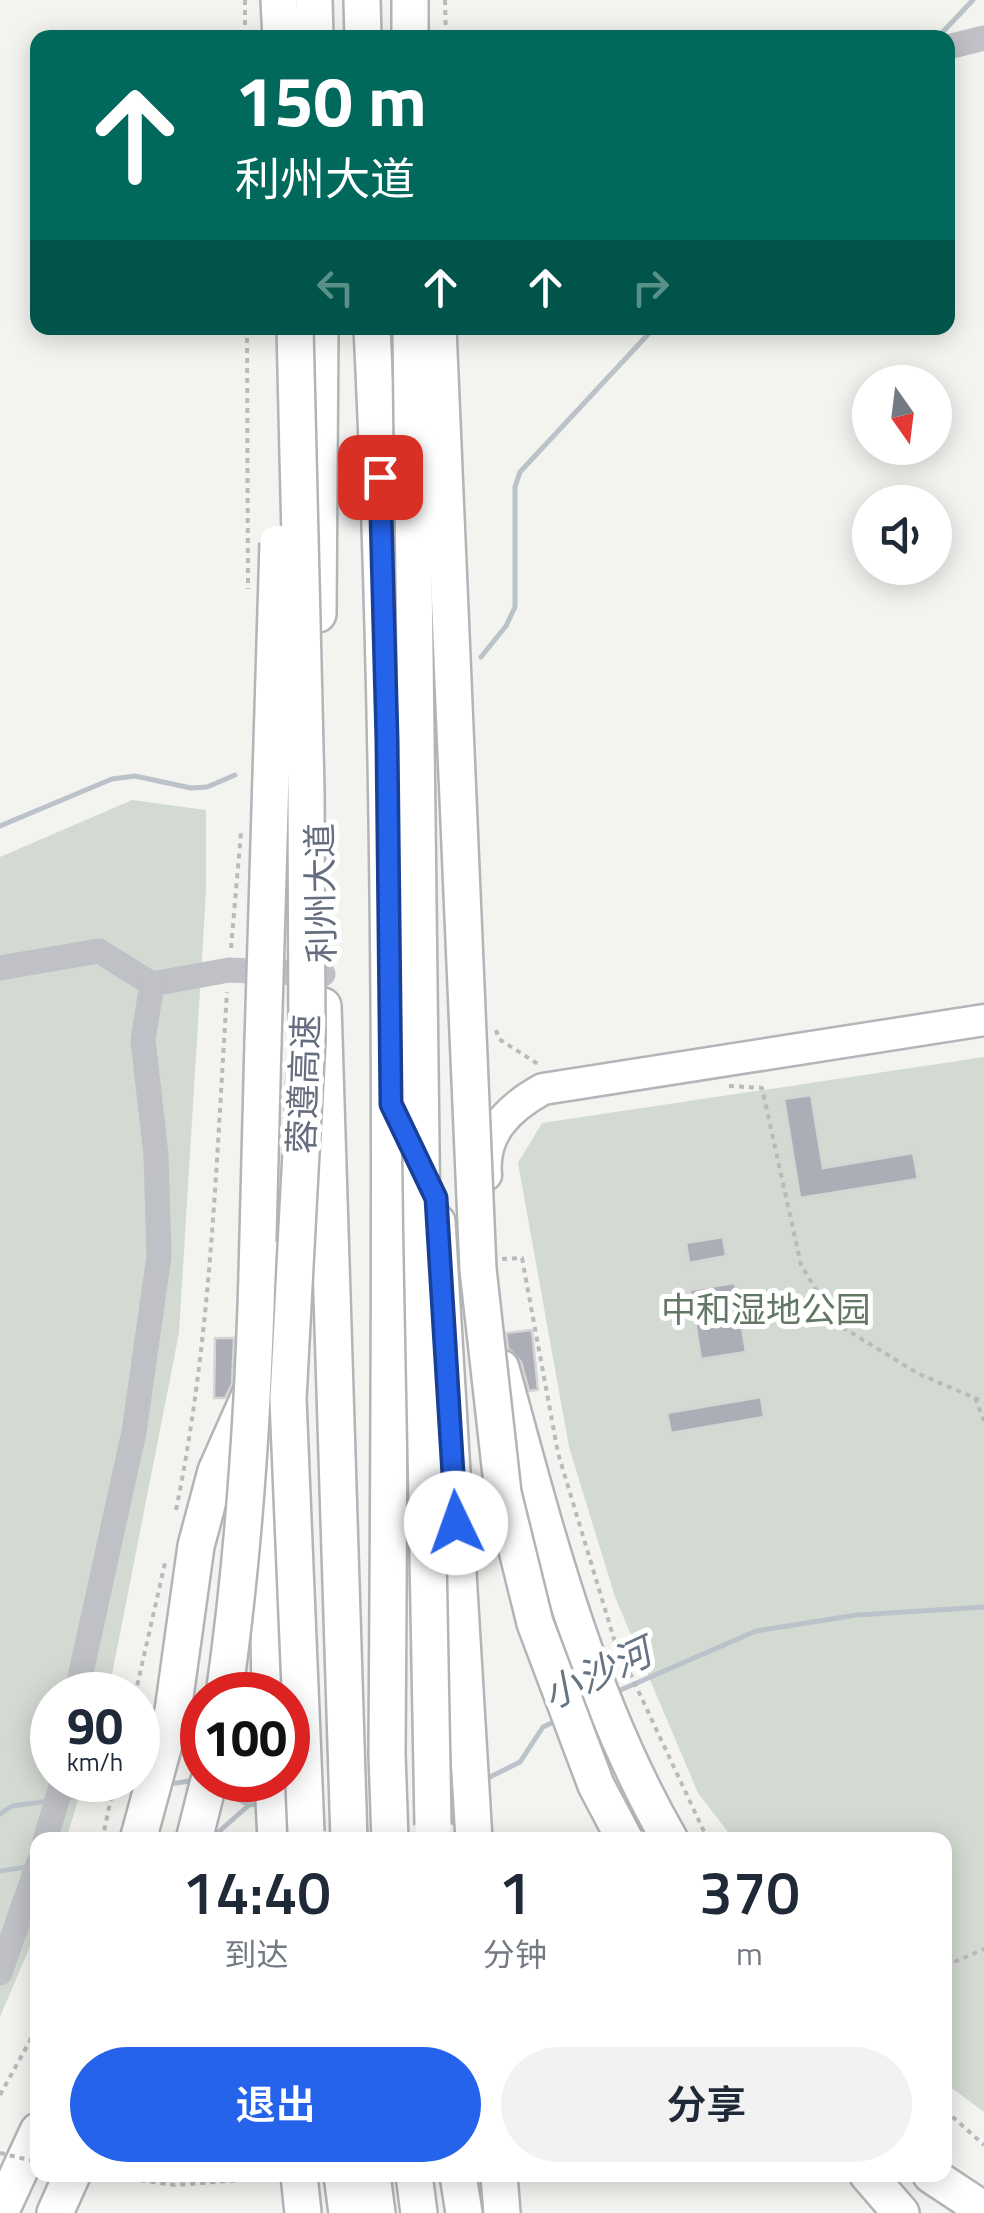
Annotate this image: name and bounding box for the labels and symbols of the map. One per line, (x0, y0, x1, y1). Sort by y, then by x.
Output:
north arrow (852, 365, 952, 465)
pin (338, 435, 423, 520)
street label: 利州大道 (292, 823, 348, 963)
street label: 蓉遵高速 (274, 1013, 332, 1155)
park label: 中和湿地公园 (661, 1282, 871, 1336)
position arrow (404, 1471, 508, 1575)
water label: 小沙河 (533, 1620, 667, 1723)
speed limit sign: 100 (180, 1672, 310, 1802)

